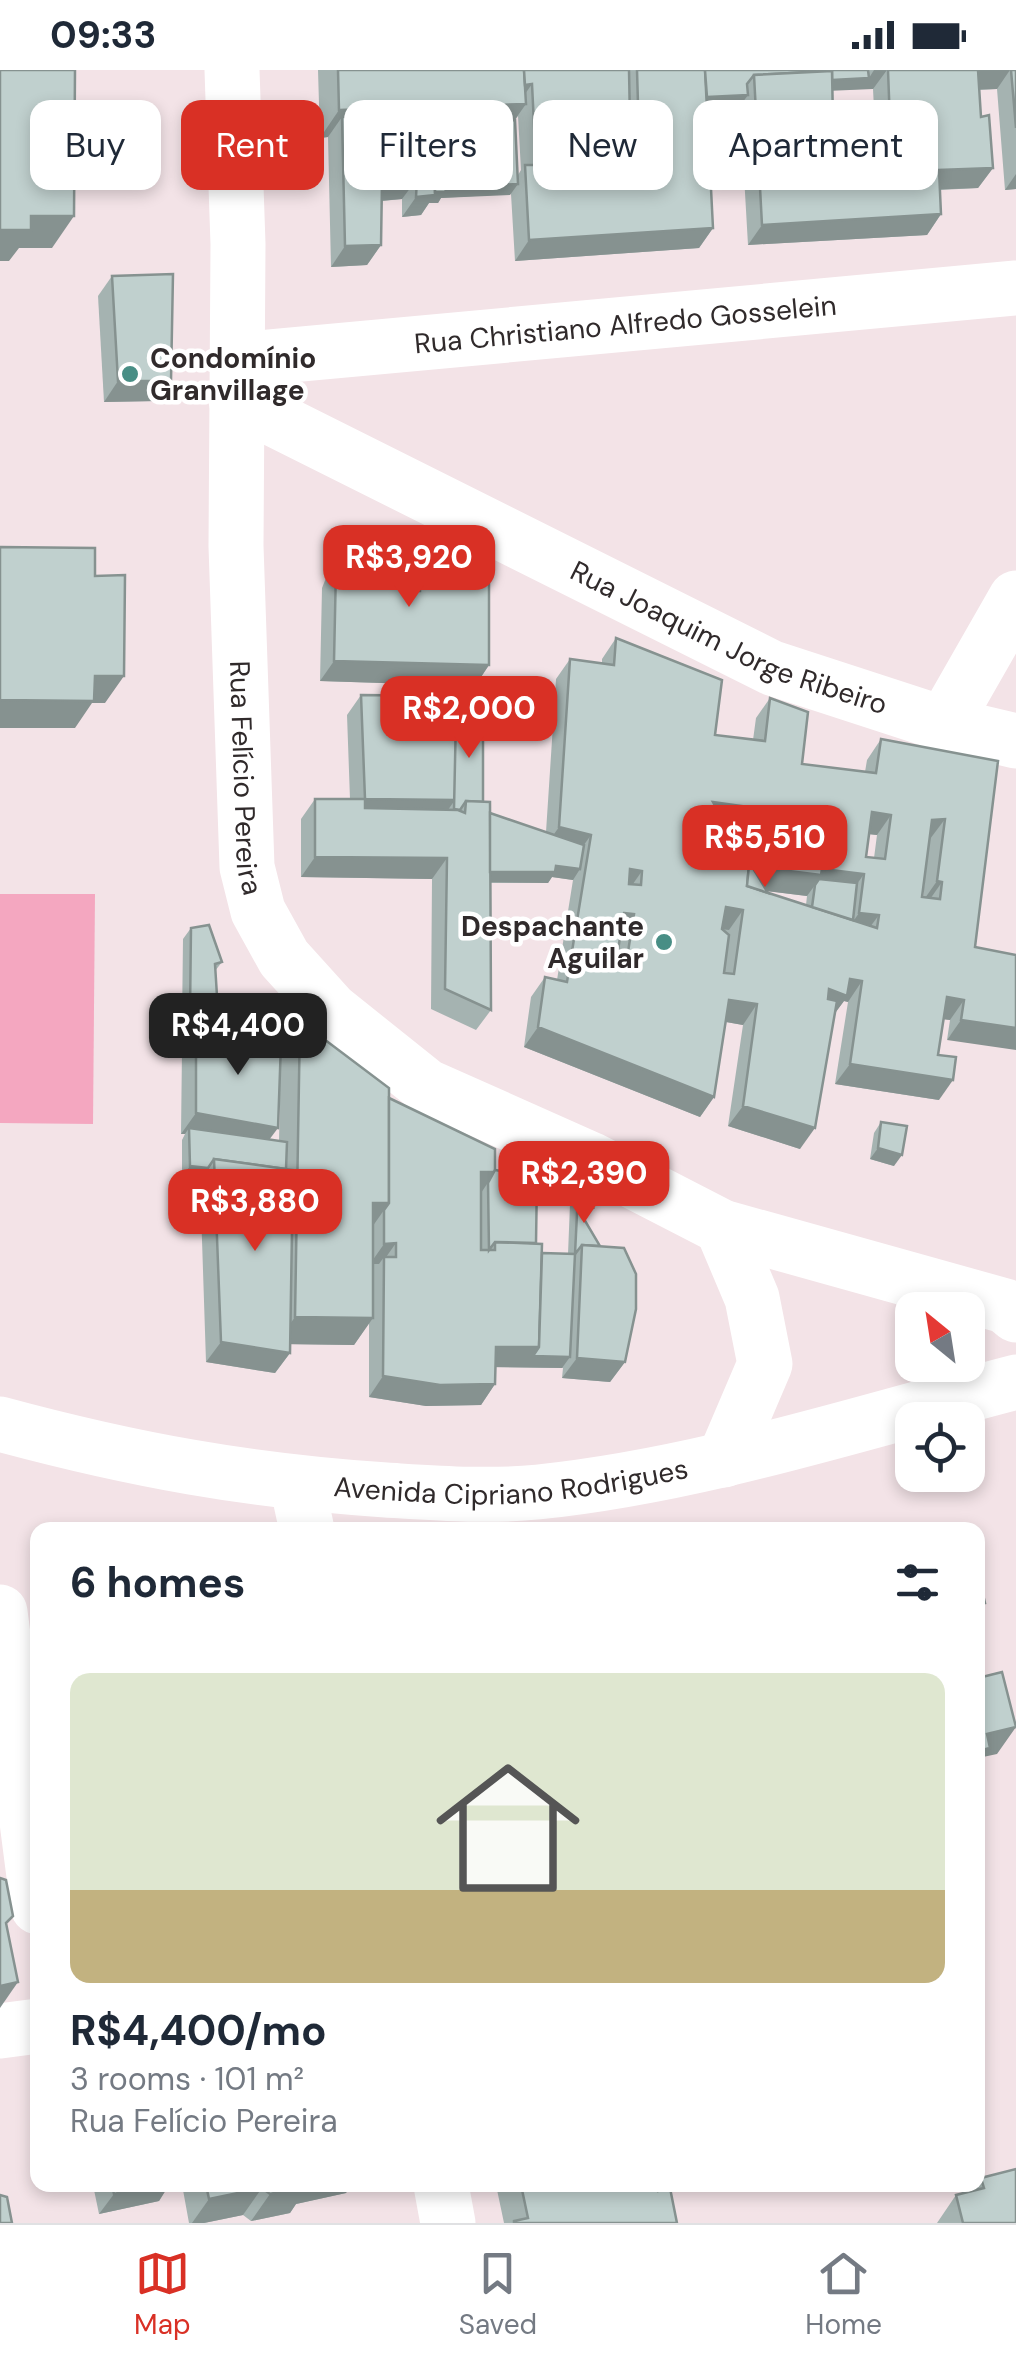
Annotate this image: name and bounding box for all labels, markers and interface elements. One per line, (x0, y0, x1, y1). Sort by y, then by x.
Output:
text: 09:33 (50, 10, 156, 60)
chip: Buy (30, 100, 161, 190)
chip: Rent (181, 100, 324, 190)
chip: Filters (344, 100, 513, 190)
chip: New (533, 100, 673, 190)
chip: Apartment (693, 100, 938, 190)
street label: Rua Christiano Alfredo Gosselein (413, 287, 838, 363)
place label: Condomínio Granvillage (150, 340, 316, 409)
marker: Condomínio Granvillage (119, 363, 141, 385)
pin: R$3,920 (317, 525, 501, 610)
text: R$3,920 (345, 536, 473, 578)
street label: Rua Joaquim Jorge Ribeiro (564, 552, 892, 723)
street label: Rua Felício Pereira (221, 660, 271, 899)
pin: R$2,000 (377, 676, 561, 761)
text: R$2,000 (402, 687, 536, 729)
pin: R$5,510 (673, 805, 857, 890)
text: R$5,510 (704, 816, 826, 858)
place label: Despachante Aguilar (461, 908, 644, 977)
marker: Despachante Aguilar (653, 931, 675, 953)
pin: R$4,400 (146, 993, 330, 1078)
text: R$4,400 (171, 1004, 305, 1046)
pin: R$2,390 (492, 1141, 676, 1226)
text: R$2,390 (520, 1152, 648, 1194)
pin: R$3,880 (163, 1169, 347, 1254)
text: R$3,880 (190, 1180, 320, 1222)
north arrow (895, 1292, 985, 1382)
map controls (895, 1292, 985, 1492)
button: locate (895, 1402, 985, 1492)
street label: Avenida Cipriano Rodrigues (332, 1450, 691, 1513)
text: 6 homes (70, 1555, 245, 1610)
icon: filters (890, 1555, 945, 1610)
icon: home (418, 1738, 598, 1918)
text: R$4,400/mo (70, 2003, 327, 2058)
text: 3 rooms · 101 m² (70, 2058, 304, 2100)
text: Rua Felício Pereira (70, 2100, 338, 2142)
tab: Map (134, 2246, 190, 2343)
tab: Saved (459, 2246, 537, 2343)
tab: Home (805, 2246, 882, 2343)

